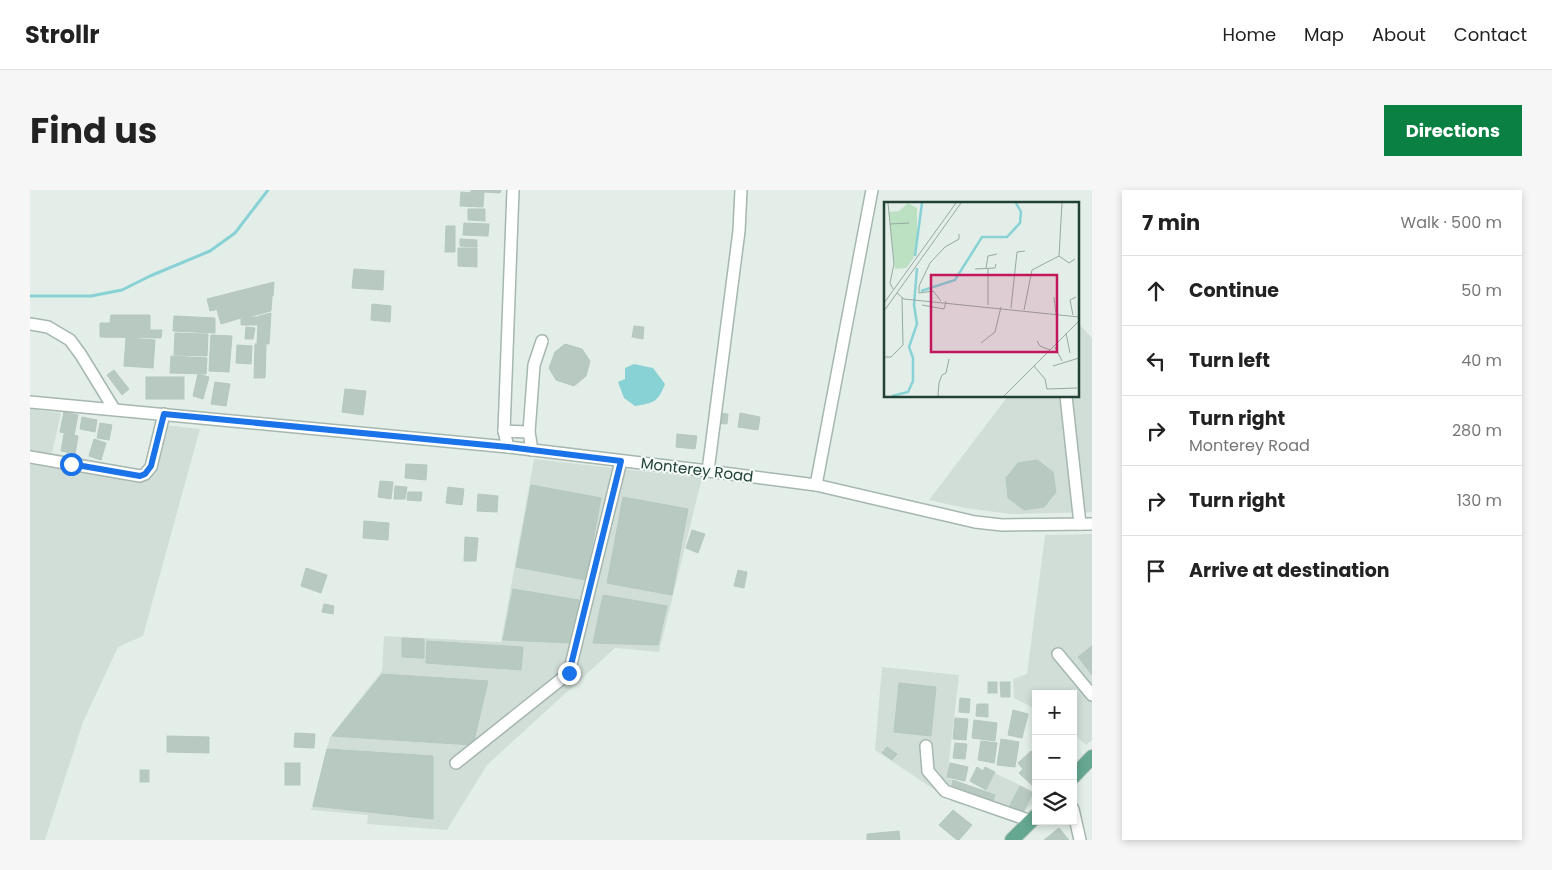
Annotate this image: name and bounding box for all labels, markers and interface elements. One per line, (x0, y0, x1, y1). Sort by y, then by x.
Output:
text: Strollr (25, 18, 100, 51)
text: Home (1222, 22, 1276, 47)
text: Map (1304, 22, 1344, 47)
text: About (1372, 22, 1426, 47)
text: Contact (1454, 22, 1527, 47)
button: Directions (1384, 105, 1522, 156)
text: Find us (30, 106, 157, 155)
inset map (884, 202, 1080, 398)
text: 7 min (1142, 208, 1200, 237)
text: Walk · 500 m (1401, 211, 1502, 234)
icon: ahead (1142, 277, 1170, 305)
text: Continue (1189, 277, 1279, 304)
text: 50 m (1461, 279, 1502, 302)
icon: left (1142, 347, 1170, 375)
text: Turn left (1189, 347, 1270, 374)
text: 40 m (1461, 349, 1502, 372)
text: Turn right (1189, 405, 1285, 432)
icon: right (1142, 417, 1170, 445)
text: 280 m (1452, 419, 1502, 442)
text: Monterey Road (1189, 434, 1310, 457)
street label: Monterey Road (640, 452, 755, 487)
route start (60, 453, 83, 476)
icon: right (1142, 487, 1170, 515)
text: Turn right (1189, 487, 1285, 514)
text: 130 m (1457, 489, 1502, 512)
icon: arrive (1142, 557, 1170, 585)
text: Arrive at destination (1189, 557, 1390, 584)
route end (558, 662, 581, 685)
map controls (1032, 690, 1077, 825)
button: + (1032, 690, 1077, 735)
button: − (1032, 735, 1077, 780)
button: layers (1032, 780, 1077, 825)

